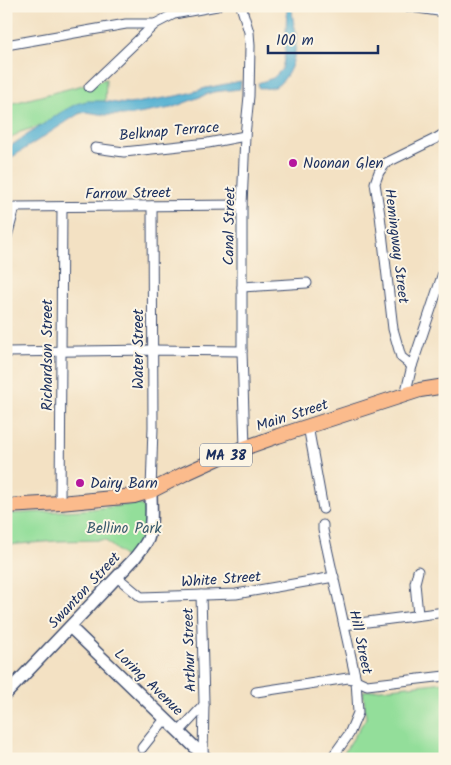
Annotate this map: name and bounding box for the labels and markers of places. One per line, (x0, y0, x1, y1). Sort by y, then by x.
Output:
place label: Noonan Glen (303, 152, 383, 176)
marker: Noonan Glen (287, 157, 299, 169)
place label: Dairy Barn (90, 472, 158, 496)
marker: Dairy Barn (74, 477, 86, 489)

